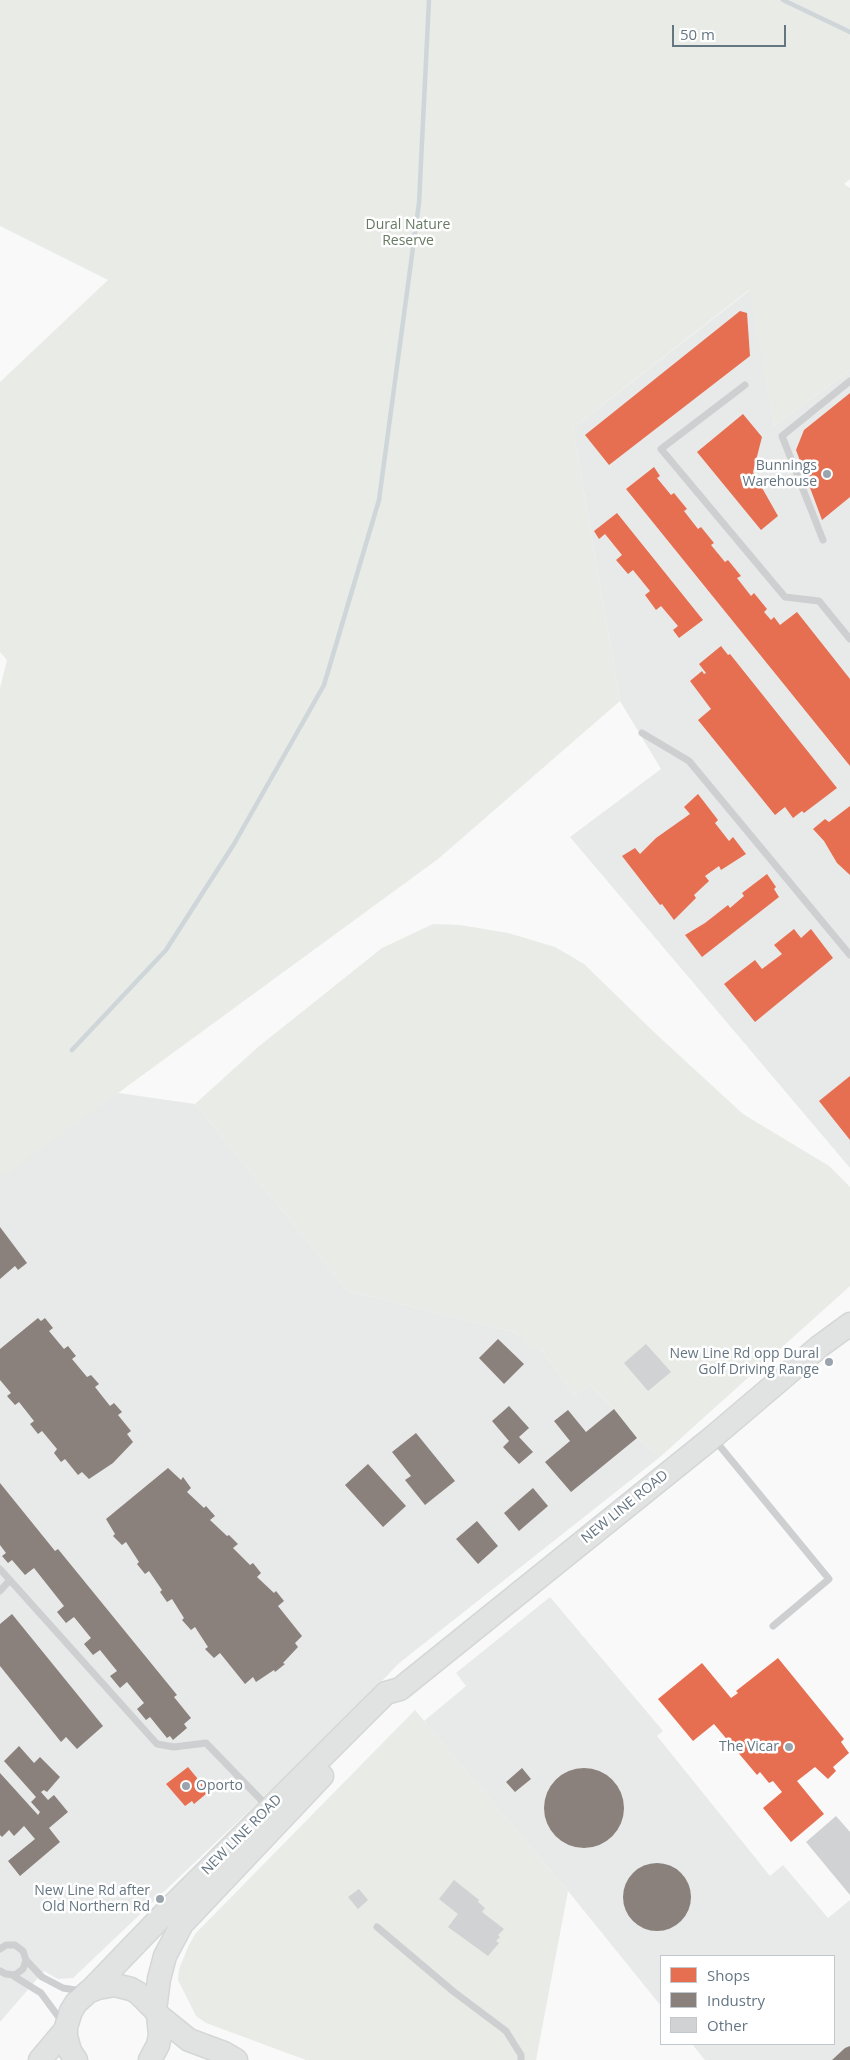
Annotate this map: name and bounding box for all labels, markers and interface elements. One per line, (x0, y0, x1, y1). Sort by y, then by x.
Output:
scale bar (675, 15, 789, 47)
text: 50 m (680, 24, 715, 44)
park label: Dural Nature Reserve (366, 217, 450, 250)
place label: Bunnings Warehouse (743, 458, 817, 491)
marker: Bunnings Warehouse (821, 468, 833, 480)
place label: New Line Rd opp Dural Golf Driving Range (669, 1346, 819, 1378)
marker: New Line Rd opp Dural Golf Driving Range (823, 1356, 835, 1368)
street label: NEW LINE ROAD (578, 1467, 672, 1547)
place label: The Vicar (719, 1739, 779, 1755)
marker: The Vicar (783, 1741, 795, 1753)
place label: Oporto (196, 1778, 243, 1794)
marker: Oporto (180, 1780, 192, 1792)
street label: NEW LINE ROAD (198, 1791, 286, 1879)
place label: New Line Rd after Old Northern Rd (34, 1883, 150, 1915)
marker: New Line Rd after Old Northern Rd (154, 1893, 166, 1905)
legend (660, 1955, 835, 2045)
text: Shops (707, 1965, 750, 1985)
text: Industry (707, 1990, 765, 2010)
text: Other (707, 2015, 748, 2035)

